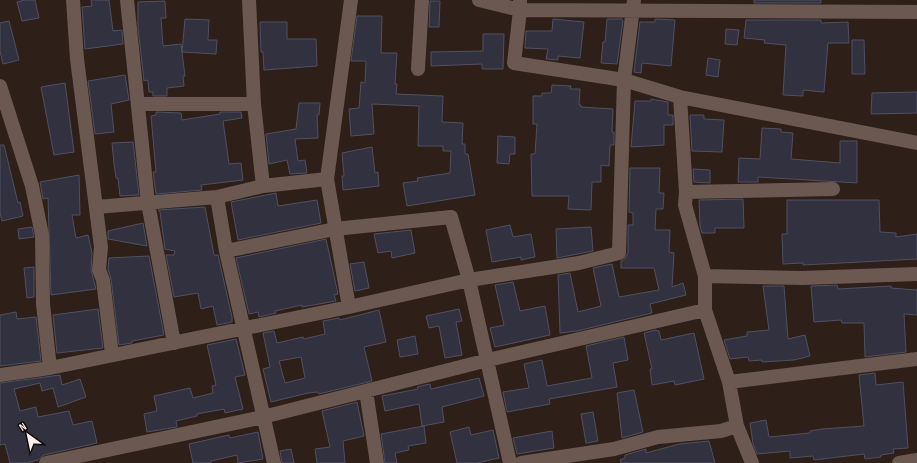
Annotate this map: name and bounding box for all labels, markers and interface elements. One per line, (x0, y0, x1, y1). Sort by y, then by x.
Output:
north arrow (8, 415, 48, 455)
text: N (17, 420, 29, 434)

